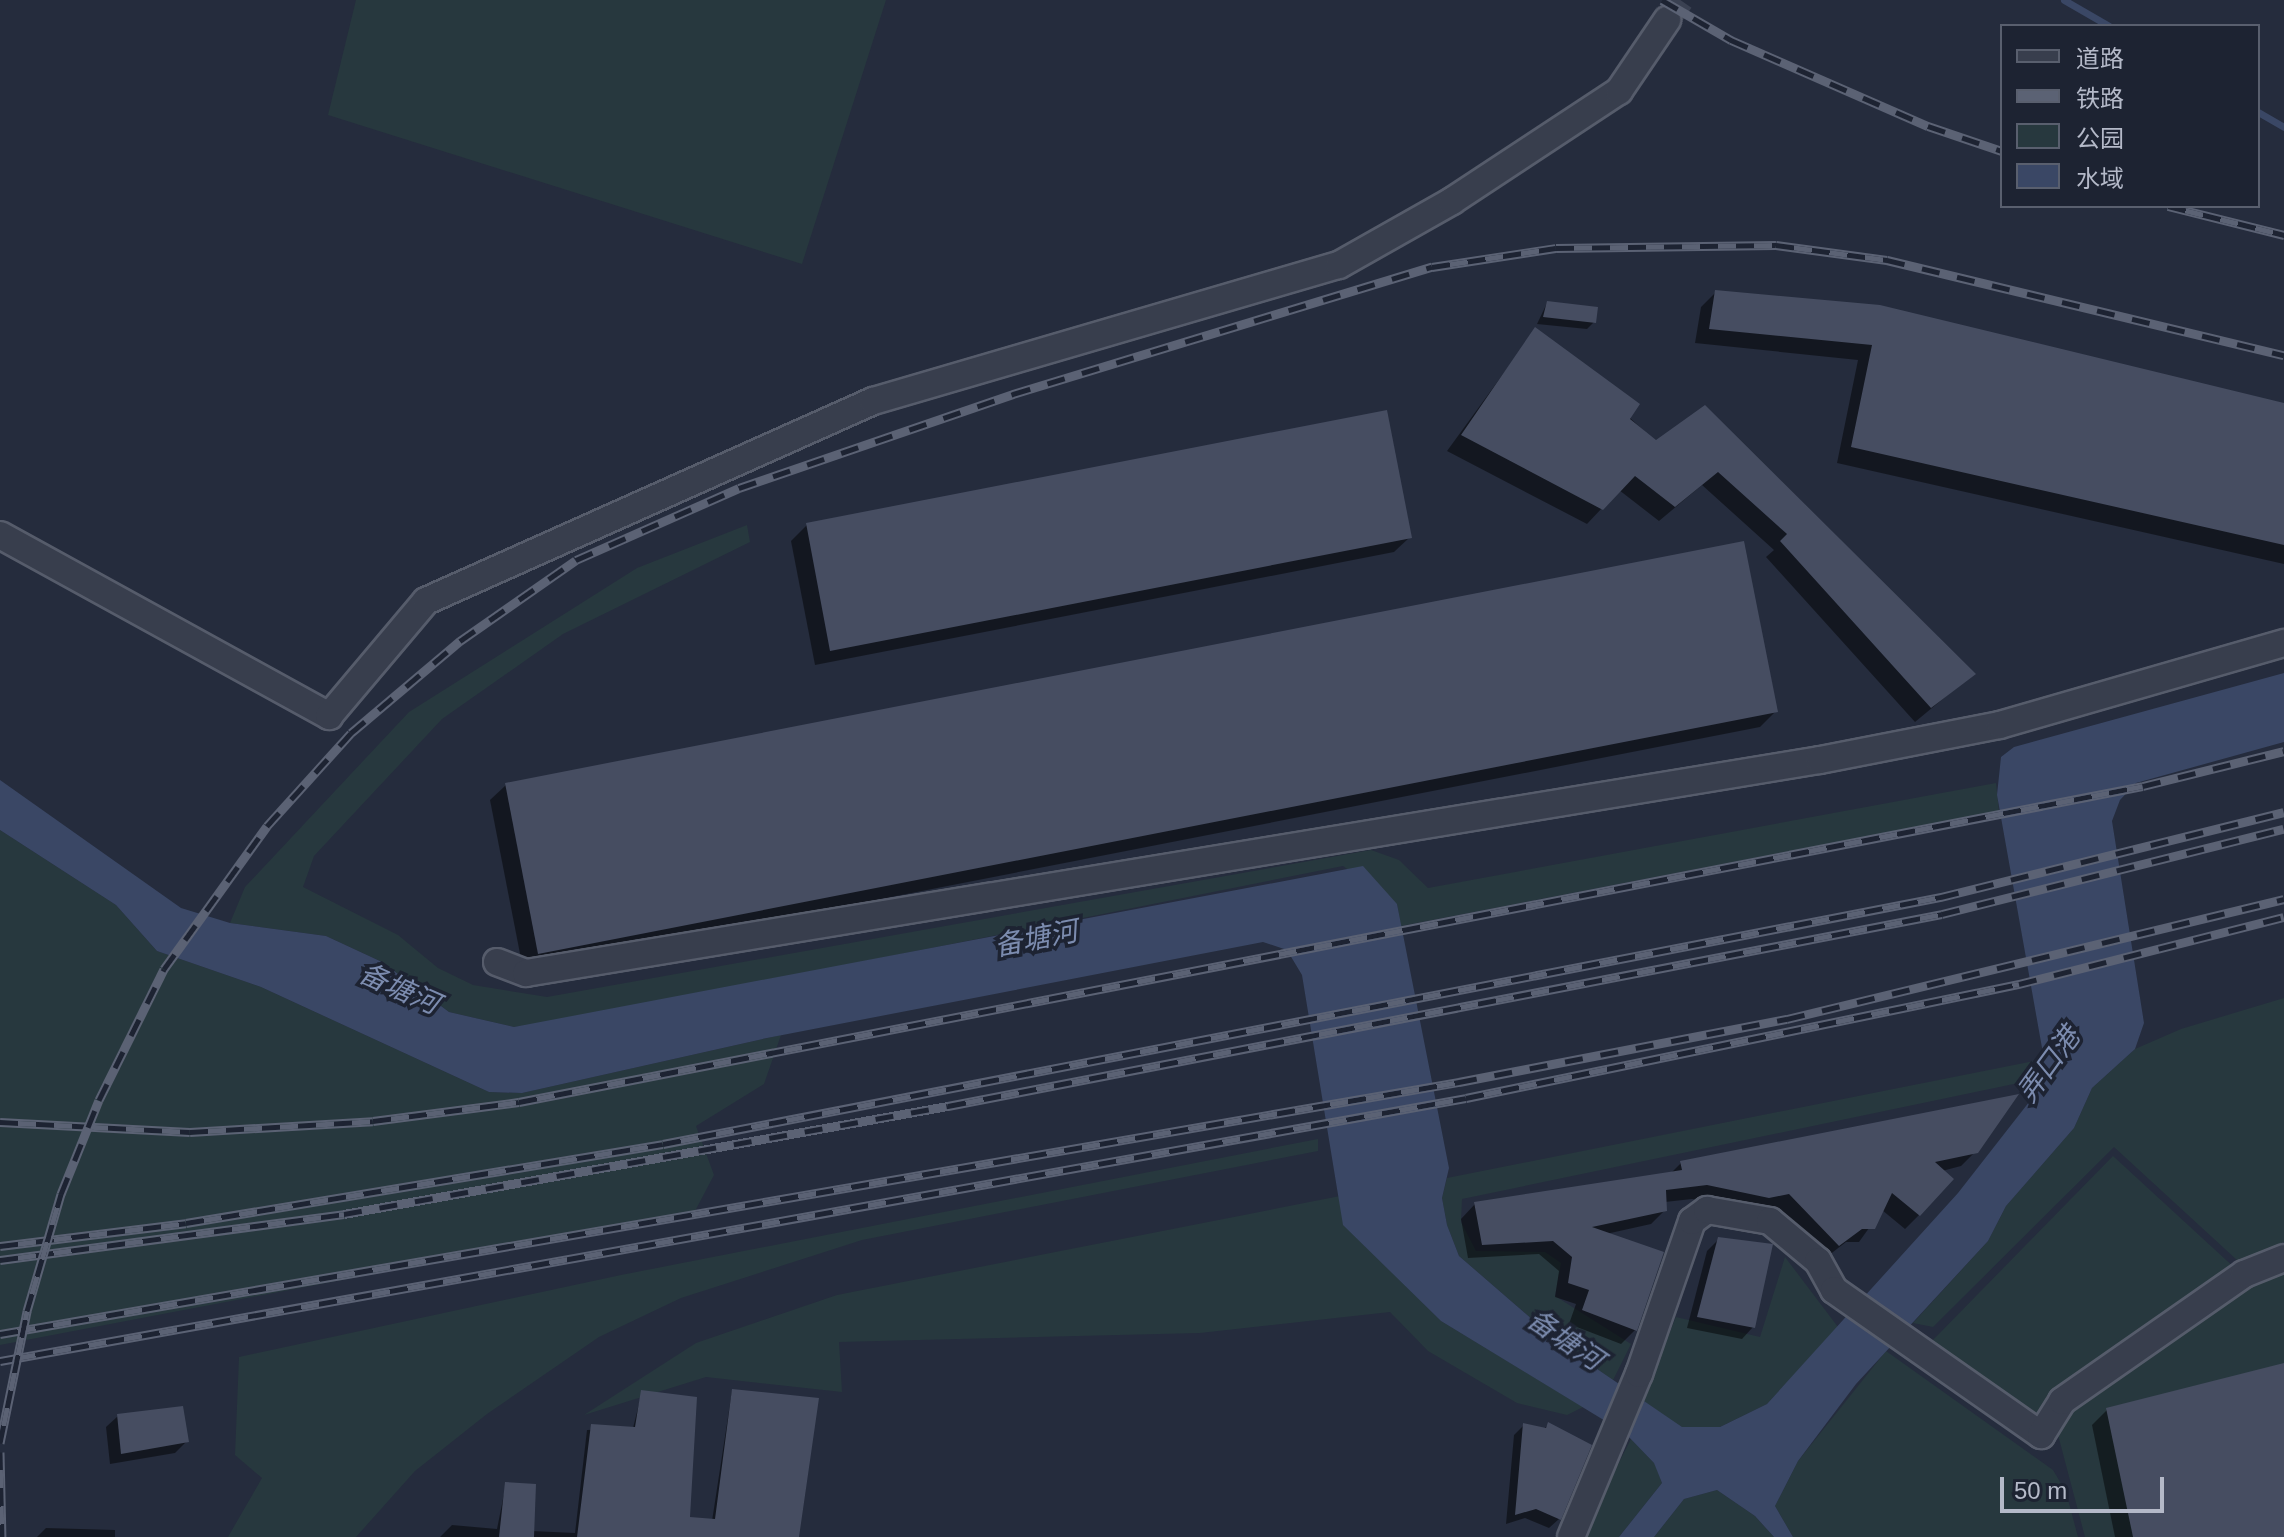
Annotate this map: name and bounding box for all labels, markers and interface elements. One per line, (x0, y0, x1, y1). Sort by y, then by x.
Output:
legend (2000, 24, 2260, 208)
text: 道路 (2076, 45, 2124, 72)
text: 铁路 (2076, 85, 2124, 112)
text: 公园 (2076, 125, 2124, 152)
text: 水域 (2076, 165, 2124, 192)
water label: 备塘河 (992, 914, 1080, 964)
water label: 备塘河 (354, 957, 444, 1021)
water label: 弄口港 (2011, 1021, 2087, 1109)
water label: 备塘河 (1521, 1303, 1609, 1377)
scale bar (2004, 1461, 2168, 1511)
text: 50 m (2014, 1477, 2067, 1504)

